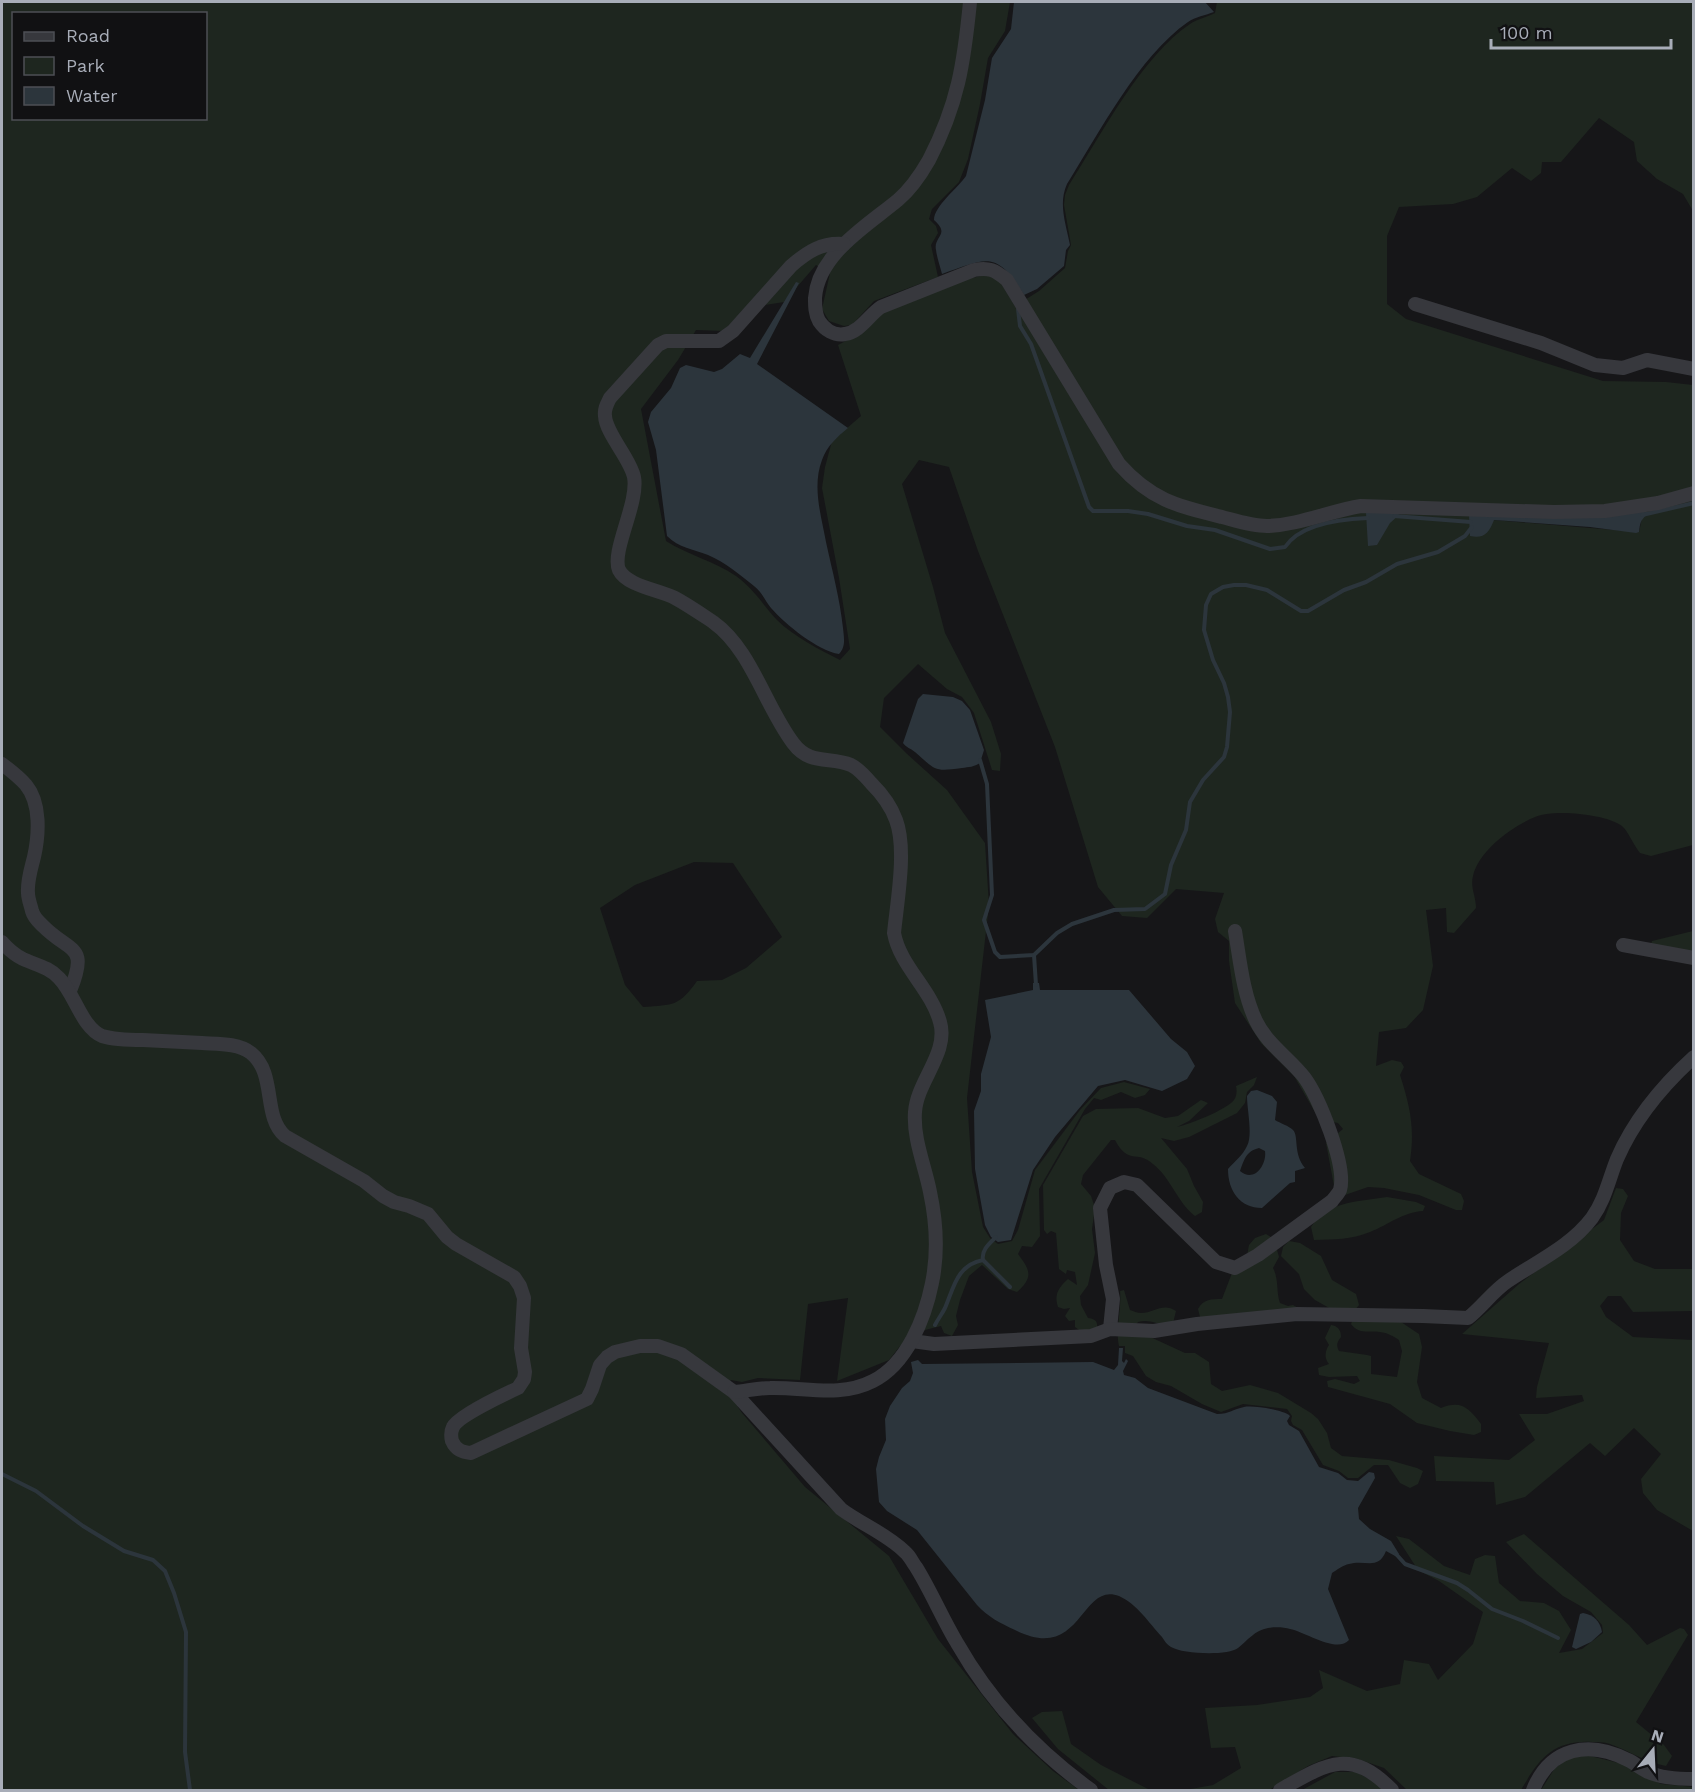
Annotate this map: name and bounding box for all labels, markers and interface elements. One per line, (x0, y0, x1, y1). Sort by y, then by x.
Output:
legend (12, 12, 207, 120)
scale bar (1491, 12, 1671, 50)
text: 100 m (1500, 22, 1553, 43)
text: Road (66, 25, 110, 46)
text: Park (66, 55, 105, 76)
text: Water (66, 85, 118, 106)
north arrow (1623, 1720, 1683, 1780)
text: N (1649, 1725, 1666, 1747)

